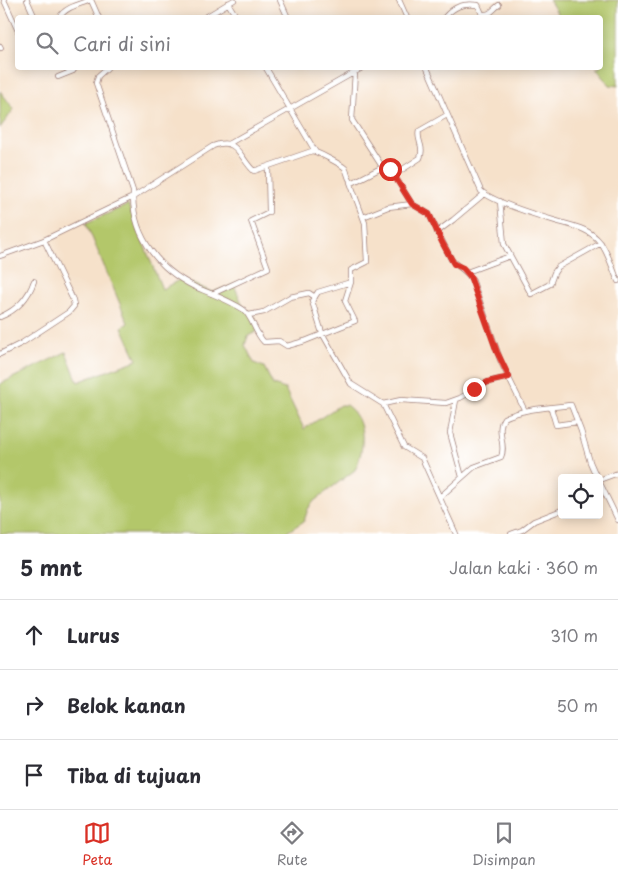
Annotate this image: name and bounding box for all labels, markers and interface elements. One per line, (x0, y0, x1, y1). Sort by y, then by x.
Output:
search box (15, 15, 603, 70)
icon: search (33, 29, 61, 57)
text: Cari di sini (73, 29, 171, 57)
route start (379, 158, 402, 181)
route end (463, 378, 486, 401)
map controls (558, 474, 603, 519)
button: locate (558, 474, 603, 519)
text: 5 mnt (20, 551, 83, 583)
text: Jalan kaki · 360 m (449, 555, 598, 579)
icon: ahead (20, 621, 48, 649)
text: Lurus (67, 621, 120, 649)
text: 310 m (550, 623, 598, 647)
icon: right (20, 691, 48, 719)
text: Belok kanan (67, 691, 186, 719)
text: 50 m (557, 693, 598, 717)
icon: arrive (20, 761, 48, 789)
text: Tiba di tujuan (67, 761, 201, 789)
tab: Peta (82, 819, 112, 870)
tab: Rute (277, 819, 308, 870)
tab: Disimpan (472, 819, 536, 870)

